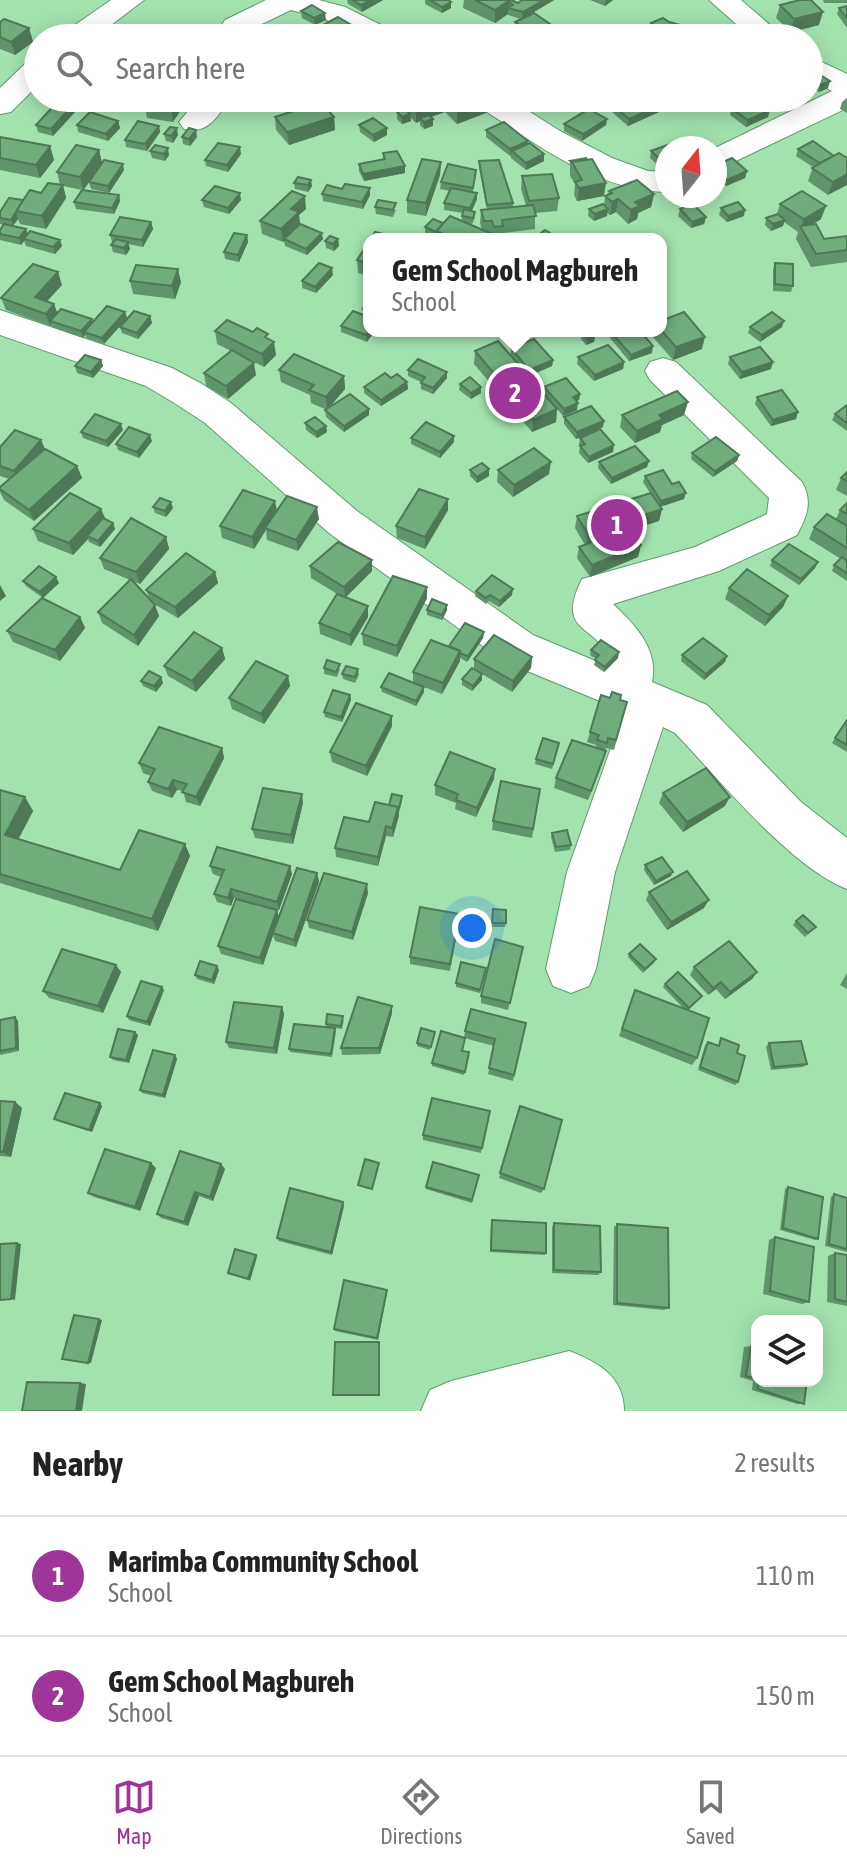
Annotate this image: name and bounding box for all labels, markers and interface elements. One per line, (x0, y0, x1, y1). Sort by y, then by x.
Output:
search box (24, 24, 823, 112)
icon: search (52, 46, 96, 90)
text: Search here (116, 51, 245, 85)
north arrow (655, 136, 727, 208)
popup (363, 233, 667, 337)
text: Gem School Magbureh (392, 253, 638, 287)
text: School (392, 287, 456, 317)
pin: 2 (489, 363, 541, 423)
pin: 1 (591, 495, 643, 555)
your location (452, 908, 492, 948)
map controls (751, 1315, 823, 1387)
button: layers (751, 1315, 823, 1387)
text: Nearby (32, 1444, 123, 1483)
text: 2 results (734, 1448, 815, 1478)
text: Marimba Community School (108, 1544, 418, 1578)
text: 1 (52, 1561, 64, 1591)
text: 110 m (756, 1561, 815, 1591)
text: School (108, 1578, 172, 1608)
text: Gem School Magbureh (108, 1664, 354, 1698)
text: 2 (52, 1681, 64, 1711)
text: 150 m (756, 1681, 815, 1711)
text: School (108, 1698, 172, 1728)
tab: Map (112, 1775, 156, 1849)
tab: Directions (380, 1775, 462, 1849)
tab: Saved (686, 1775, 735, 1849)

